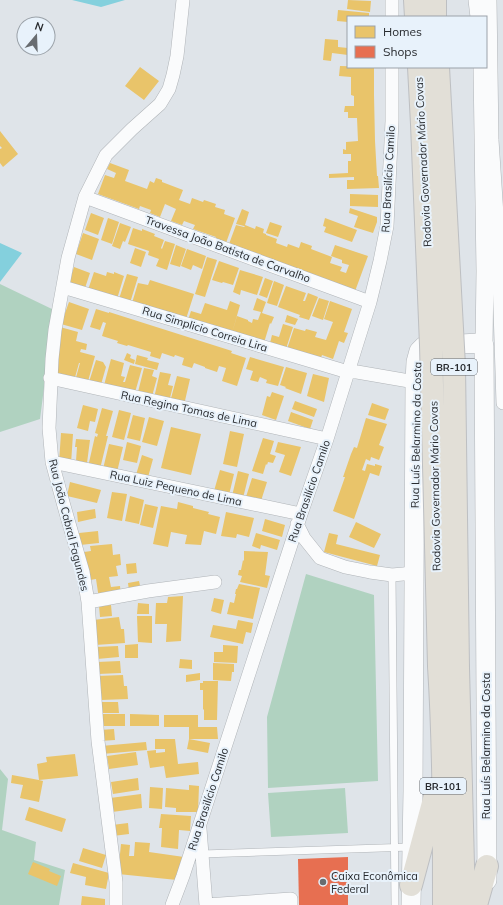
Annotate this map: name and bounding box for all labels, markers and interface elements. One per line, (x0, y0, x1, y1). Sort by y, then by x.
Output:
north arrow (16, 16, 56, 56)
legend (347, 16, 487, 68)
text: N (33, 19, 45, 35)
text: Homes (383, 24, 422, 39)
text: Shops (383, 44, 418, 59)
street label: Rodovia Governador Mário Covas (412, 77, 434, 247)
street label: Rua Brasilício Camilo (378, 125, 398, 233)
street label: Travessa João Batista de Carvalho (144, 213, 312, 285)
street label: Rua Simplicio Correia Lira (141, 303, 269, 355)
road number: BR-101 (431, 359, 477, 375)
street label: Rua Luís Belarmino da Costa (408, 362, 424, 508)
street label: Rua Regina Tomas de Lima (120, 388, 258, 430)
street label: Rodovia Governador Mário Covas (427, 401, 443, 571)
street label: Rua Brasilício Camilo (285, 438, 333, 544)
street label: Rua João Cabral Fagundes (46, 457, 92, 593)
street label: Rua Luiz Pequeno de Lima (109, 467, 243, 509)
street label: Rua Luís Belarmino da Costa (479, 673, 493, 819)
street label: Rua Brasilício Camilo (185, 746, 231, 852)
road number: BR-101 (420, 778, 466, 794)
place label: Caixa Econômica Federal (331, 869, 418, 896)
marker: Caixa Econômica Federal (318, 877, 328, 887)

